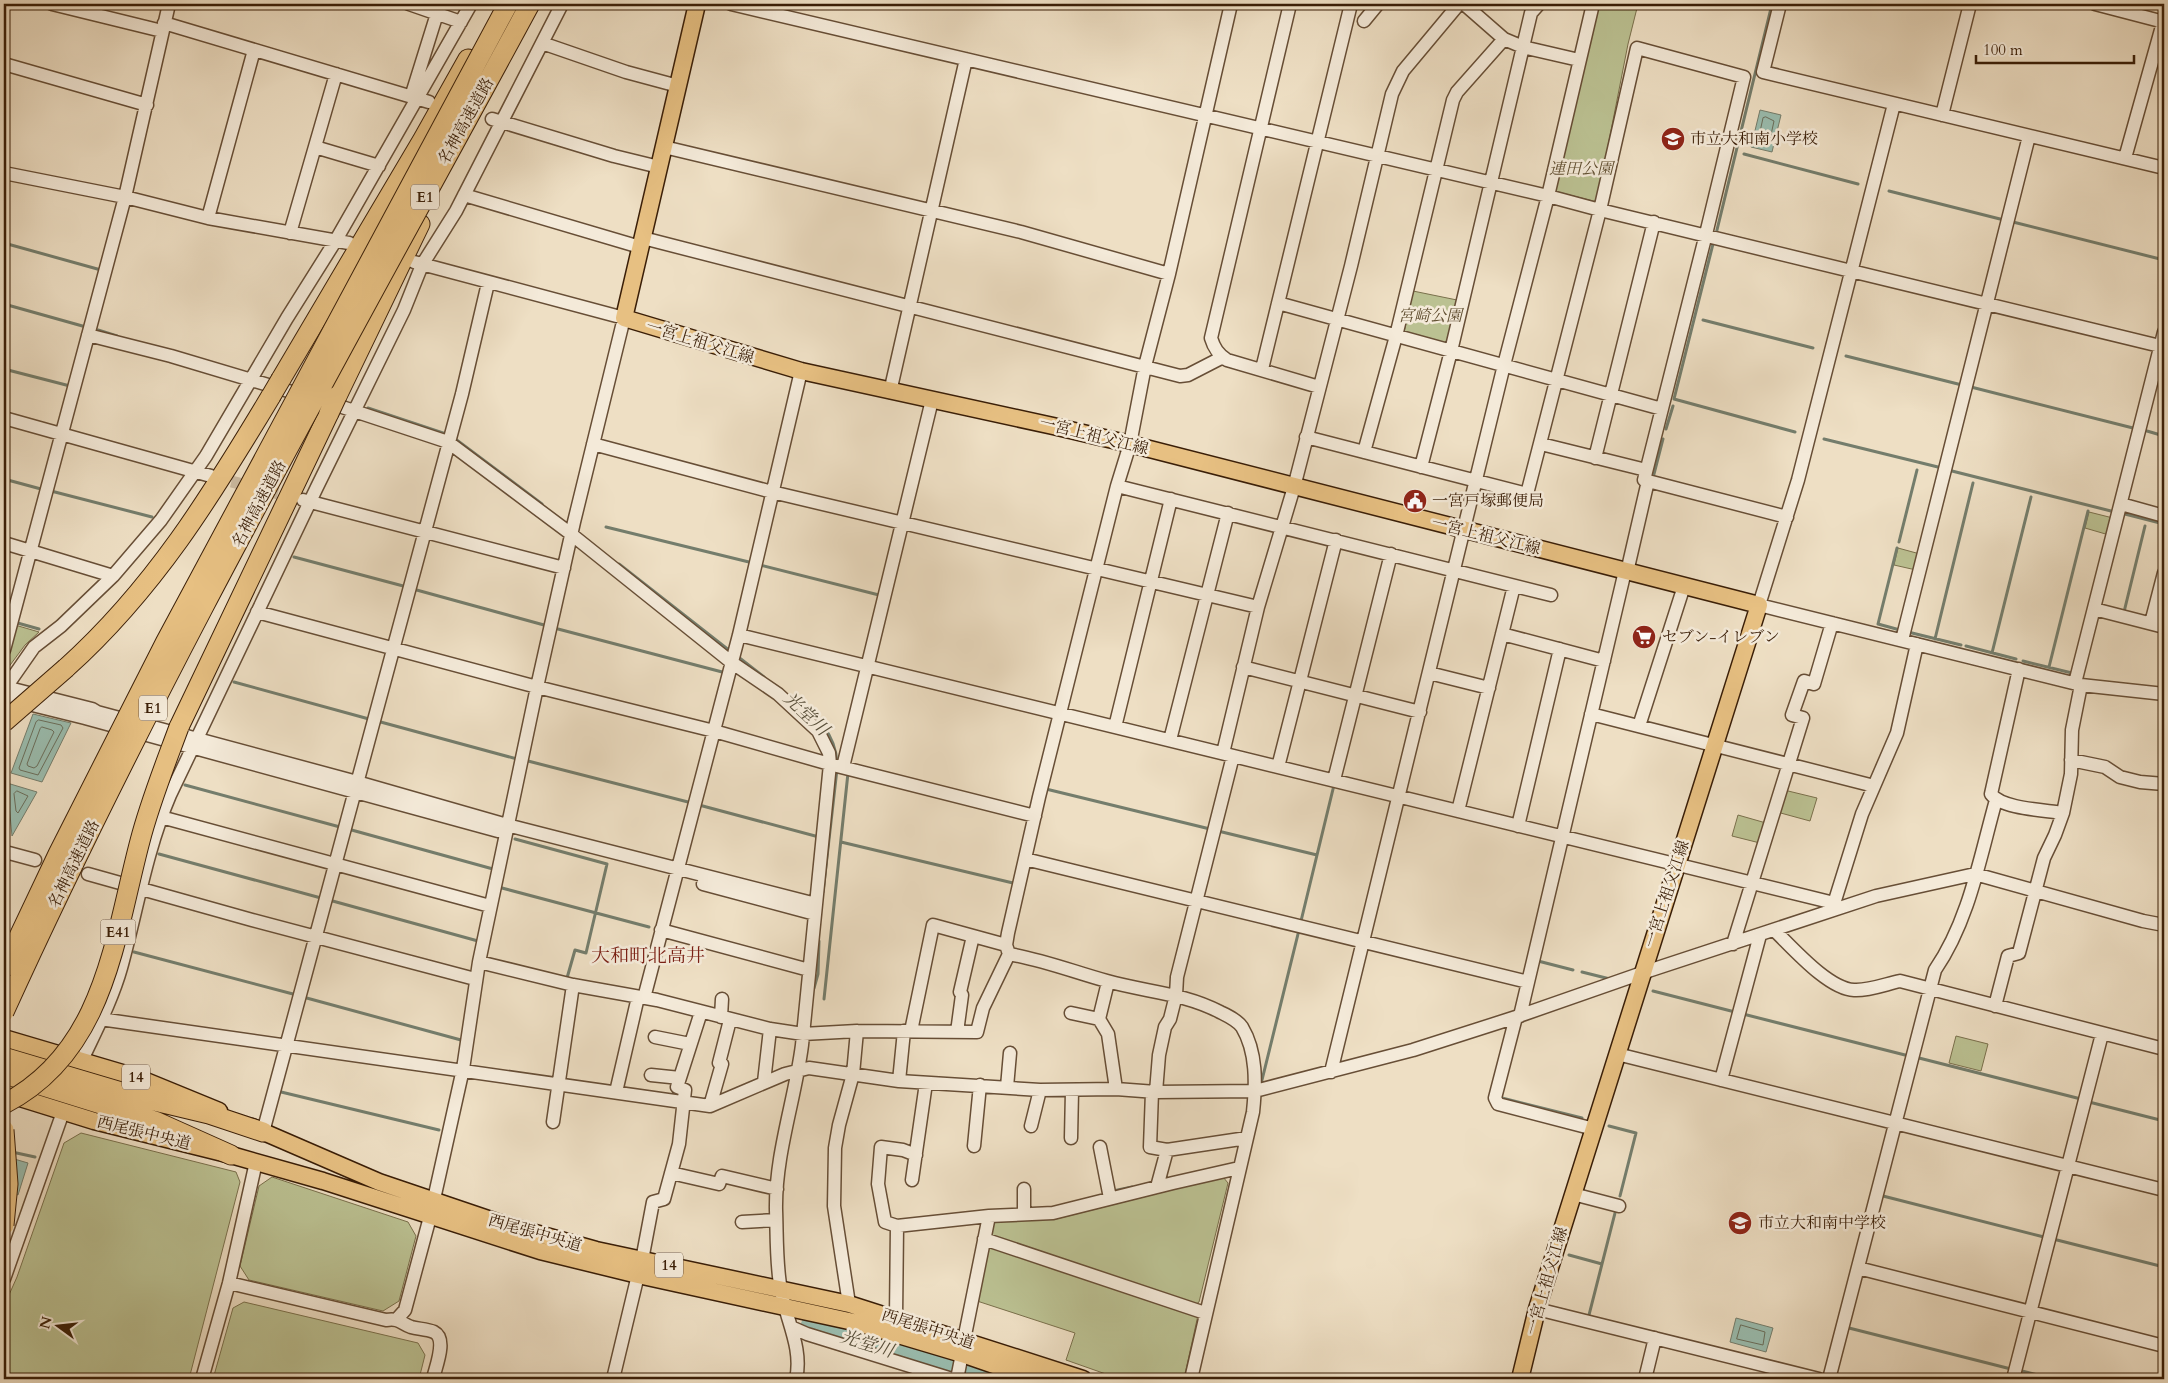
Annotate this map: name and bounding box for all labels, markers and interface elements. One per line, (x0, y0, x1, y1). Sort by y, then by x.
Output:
scale bar (1976, 32, 2133, 64)
text: 100 m (1983, 40, 2023, 60)
street label: 名神高速道路 (433, 74, 499, 168)
school or university icon: 市立大和南小学校 (1660, 126, 1686, 152)
place label: 市立大和南小学校 (1690, 128, 1818, 150)
park label: 連田公園 (1549, 158, 1616, 180)
road number: E1 (411, 184, 439, 210)
park label: 宮崎公園 (1398, 305, 1465, 327)
street label: 一宮上祖父江線 (643, 315, 757, 369)
street label: 一宮上祖父江線 (1037, 412, 1151, 460)
street label: 名神高速道路 (227, 456, 291, 552)
public building icon: 一宮戸塚郵便局 (1402, 488, 1428, 514)
place label: 一宮戸塚郵便局 (1432, 490, 1544, 512)
street label: 一宮上祖父江線 (1429, 512, 1543, 560)
supermarket icon: セブン-イレブン (1631, 624, 1657, 650)
place label: セブン-イレブン (1662, 626, 1780, 648)
water label: 光堂川 (778, 686, 836, 743)
road number: E1 (139, 696, 167, 720)
street label: 名神高速道路 (43, 816, 105, 912)
street label: 一宮上祖父江線 (1639, 837, 1695, 951)
road number: E41 (100, 920, 136, 944)
district label: 大和町北高井 (591, 943, 705, 969)
road number: 14 (122, 1064, 150, 1090)
street label: 西尾張中央道 (95, 1111, 193, 1155)
street label: 西尾張中央道 (486, 1209, 584, 1257)
school or university icon: 市立大和南中学校 (1727, 1210, 1753, 1236)
place label: 市立大和南中学校 (1758, 1212, 1886, 1234)
street label: 一宮上祖父江線 (1521, 1224, 1573, 1338)
road number: 14 (655, 1252, 683, 1278)
north arrow (32, 1300, 82, 1350)
street label: 西尾張中央道 (879, 1304, 977, 1354)
text: N (35, 1314, 57, 1331)
water label: 光堂川 (838, 1324, 898, 1364)

